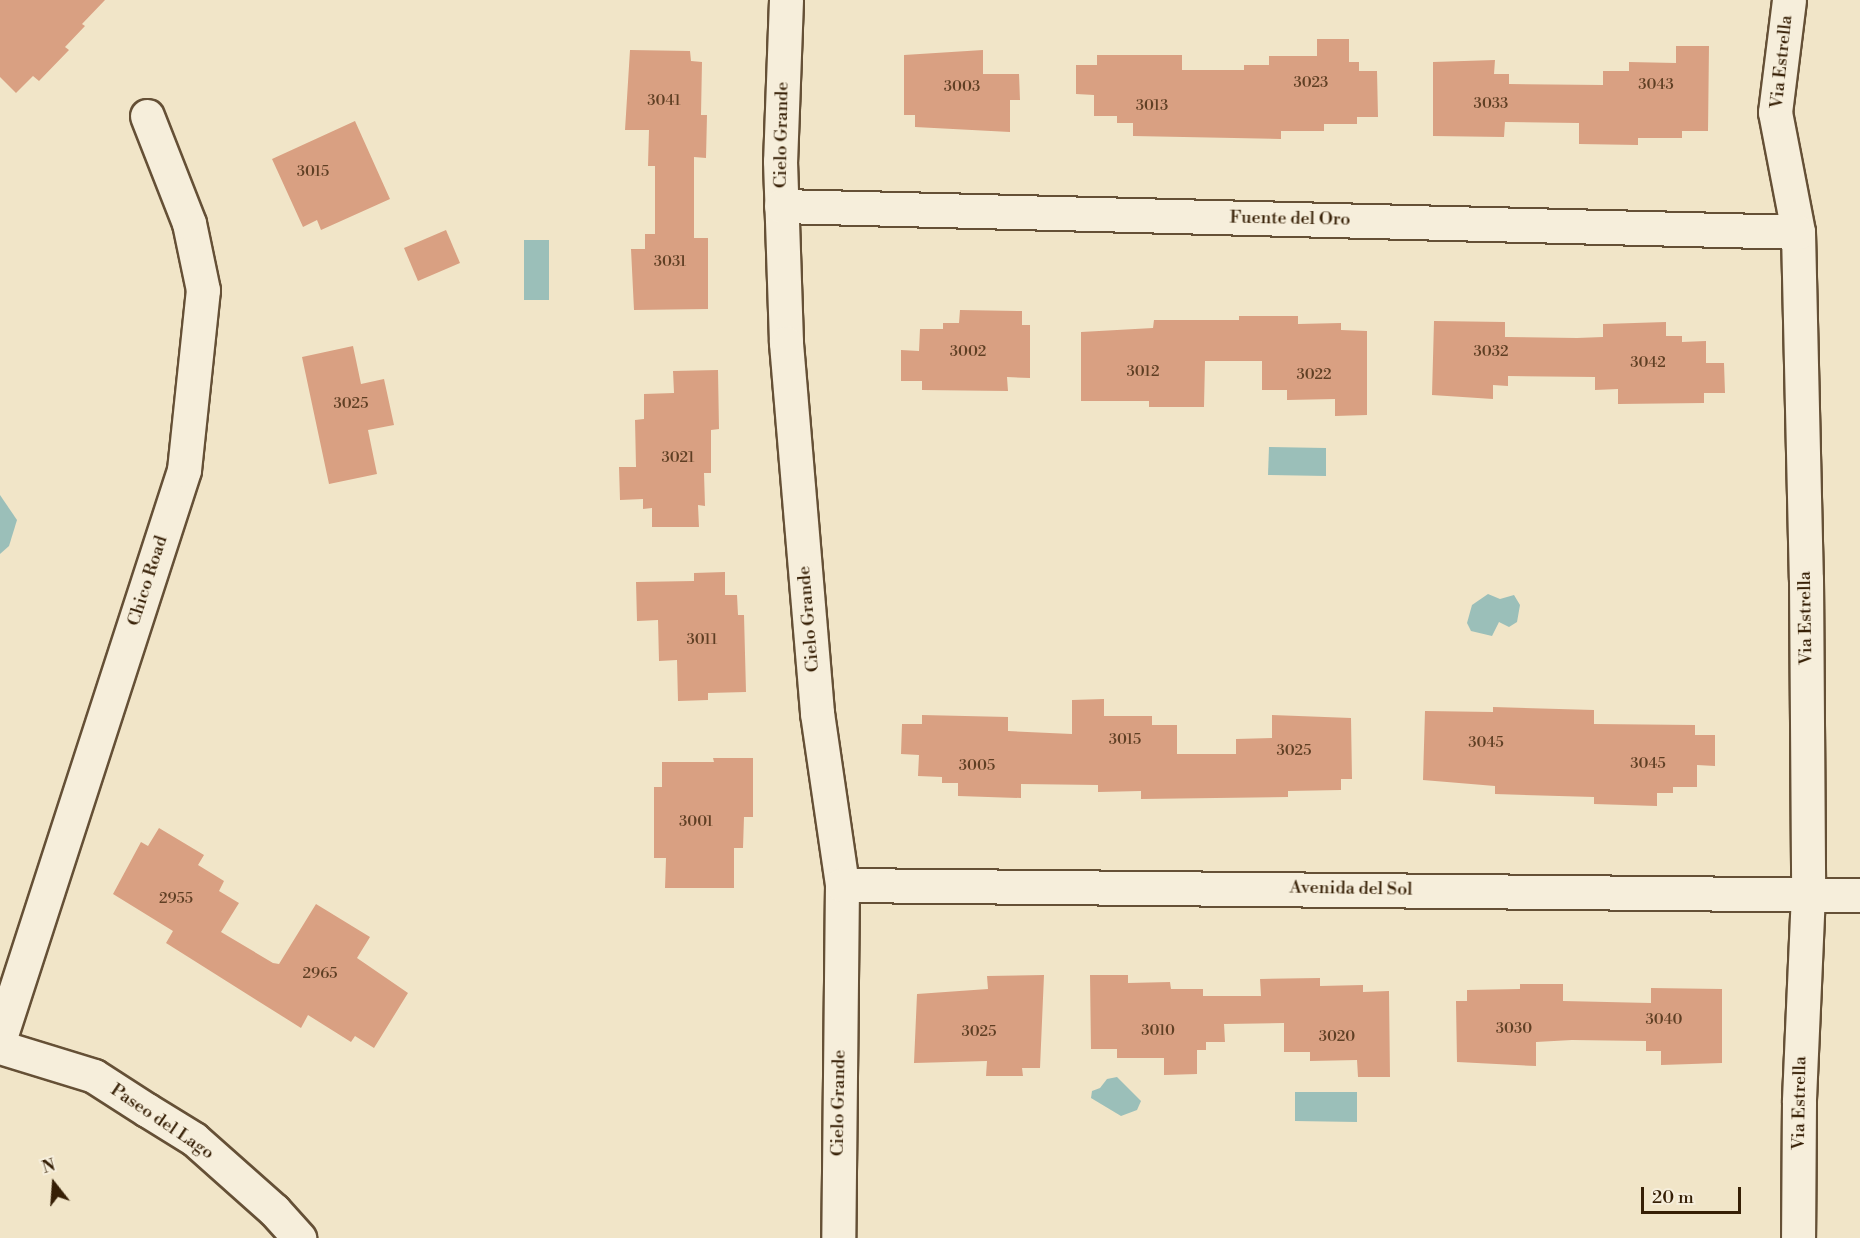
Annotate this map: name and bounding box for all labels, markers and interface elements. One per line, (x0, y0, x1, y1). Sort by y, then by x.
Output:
street label: Via Estrella (1766, 14, 1798, 110)
house number: 3023 (1294, 74, 1328, 92)
house number: 3043 (1638, 76, 1674, 94)
house number: 3003 (944, 78, 980, 96)
street label: Cielo Grande (770, 81, 794, 189)
house number: 3041 (647, 92, 681, 110)
house number: 3033 (1474, 95, 1508, 113)
house number: 3013 (1136, 97, 1168, 115)
house number: 3015 (297, 163, 329, 181)
street label: Fuente del Oro (1229, 207, 1351, 231)
house number: 3031 (654, 253, 686, 271)
house number: 3002 (950, 343, 986, 361)
house number: 3032 (1473, 343, 1509, 361)
house number: 3042 (1630, 354, 1666, 372)
house number: 3012 (1126, 363, 1160, 381)
house number: 3022 (1296, 366, 1332, 384)
house number: 3025 (334, 395, 368, 413)
house number: 3021 (661, 449, 695, 467)
street label: Chico Road (123, 533, 173, 629)
street label: Cielo Grande (794, 565, 824, 673)
street label: Via Estrella (1794, 571, 1818, 665)
house number: 3011 (686, 631, 718, 649)
house number: 3015 (1109, 731, 1141, 749)
house number: 3045 (1468, 734, 1504, 752)
house number: 3025 (1277, 742, 1311, 760)
house number: 3045 (1630, 755, 1666, 773)
house number: 3005 (959, 757, 995, 775)
house number: 3001 (679, 813, 713, 831)
street label: Avenida del Sol (1289, 877, 1413, 901)
house number: 2955 (159, 890, 193, 908)
house number: 2965 (303, 965, 337, 983)
house number: 3040 (1645, 1011, 1683, 1029)
house number: 3030 (1496, 1020, 1532, 1038)
house number: 3010 (1141, 1022, 1175, 1040)
house number: 3025 (962, 1023, 996, 1041)
house number: 3020 (1319, 1028, 1355, 1046)
street label: Cielo Grande (827, 1049, 851, 1157)
street label: Via Estrella (1788, 1056, 1812, 1150)
street label: Paseo del Lago (106, 1079, 218, 1165)
north arrow (24, 1154, 84, 1214)
text: N (40, 1155, 58, 1178)
scale bar (1644, 1175, 1744, 1213)
text: 20 m (1652, 1186, 1694, 1209)

